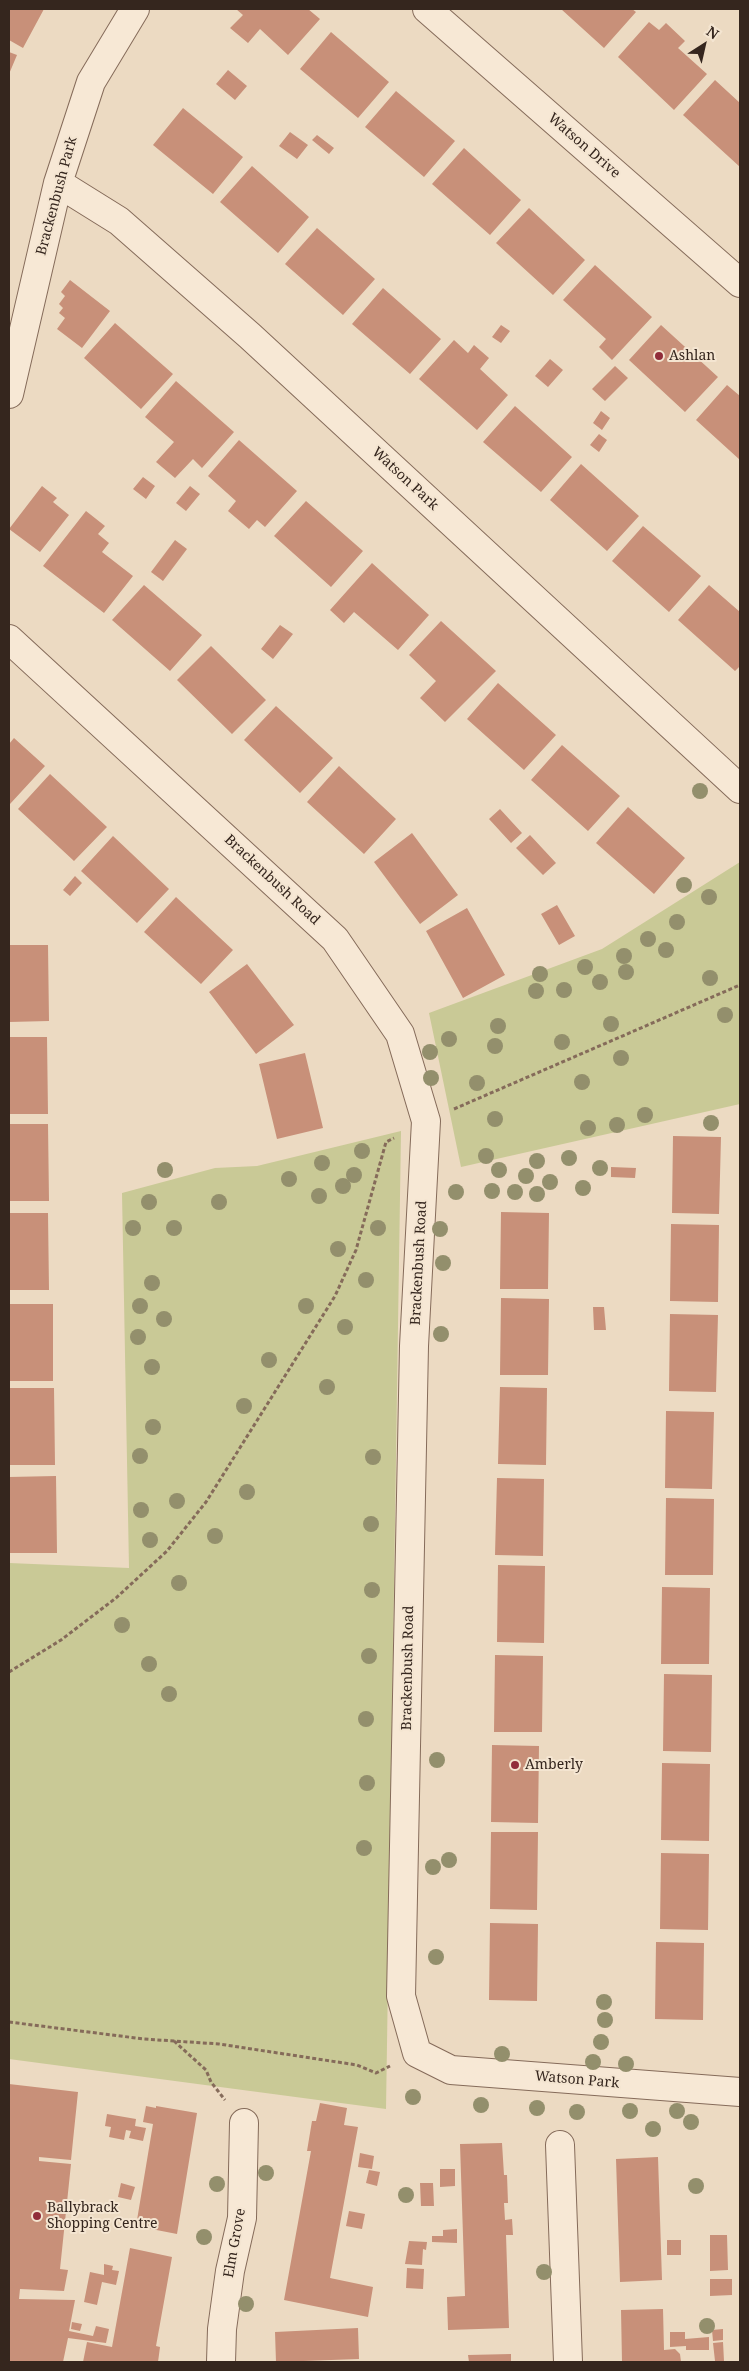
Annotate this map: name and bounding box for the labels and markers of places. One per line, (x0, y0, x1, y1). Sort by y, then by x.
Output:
place label: Ashlan (669, 348, 715, 364)
marker: Ashlan (653, 350, 665, 362)
place label: Amberly (525, 1757, 583, 1773)
marker: Amberly (509, 1759, 521, 1771)
place label: Ballybrack Shopping Centre (47, 2200, 158, 2232)
marker: Ballybrack Shopping Centre (31, 2210, 43, 2222)

